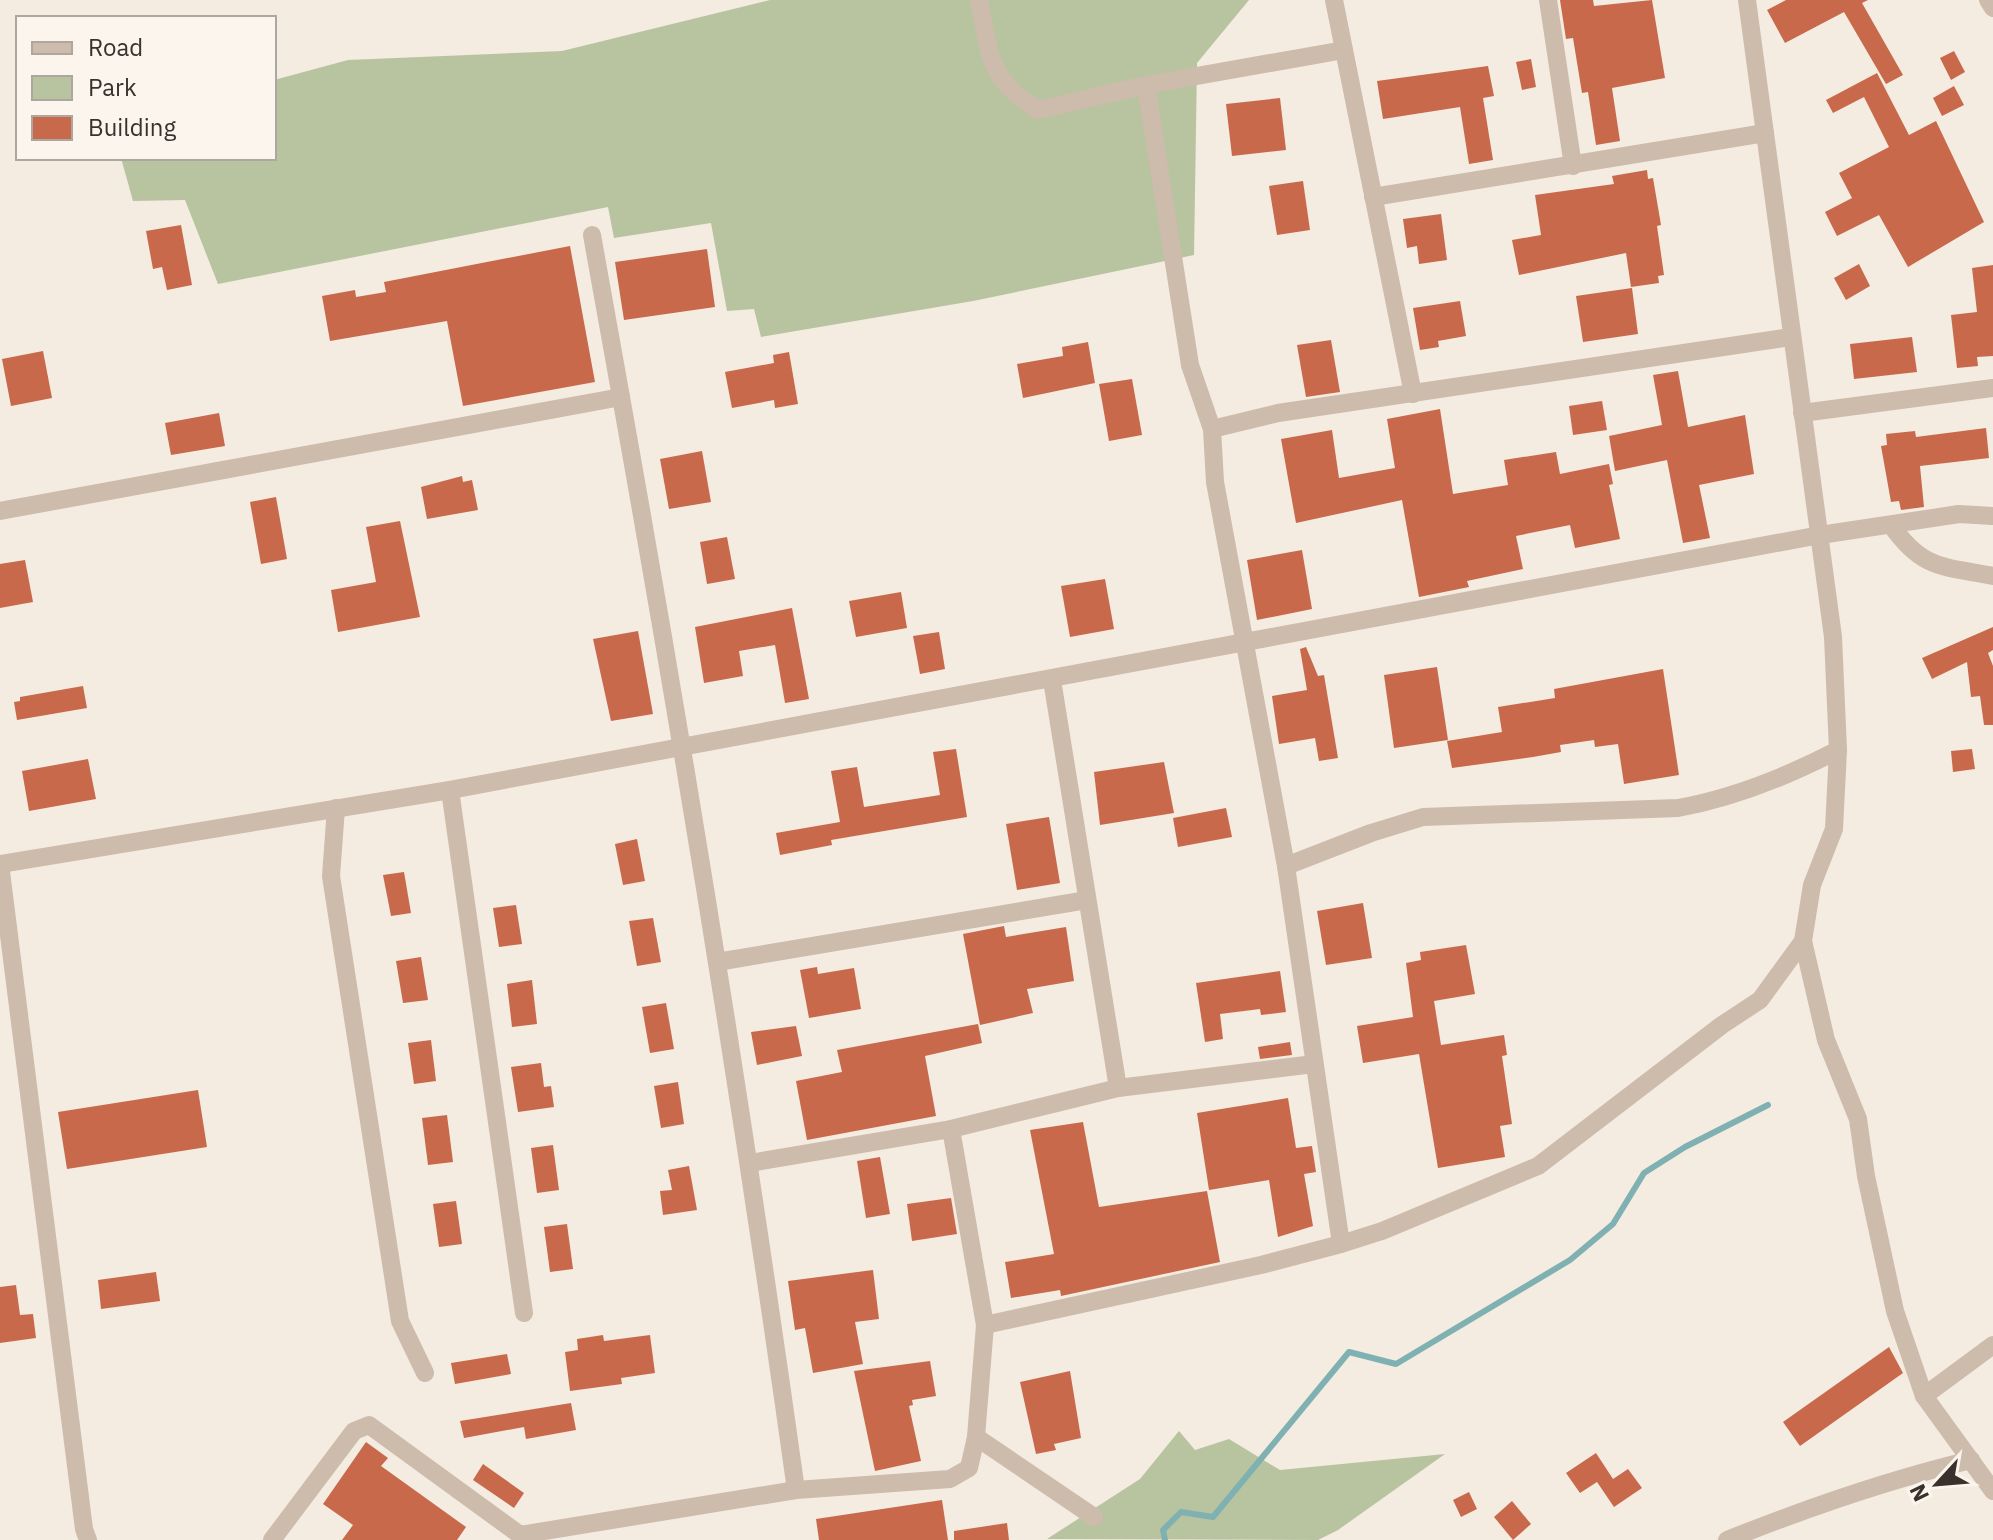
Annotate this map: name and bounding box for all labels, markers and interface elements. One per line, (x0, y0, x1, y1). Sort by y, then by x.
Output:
legend (16, 16, 276, 160)
text: Road (88, 31, 143, 63)
text: Park (88, 71, 137, 103)
text: Building (88, 111, 176, 143)
north arrow (1897, 1444, 1977, 1524)
text: N (1902, 1479, 1935, 1507)

